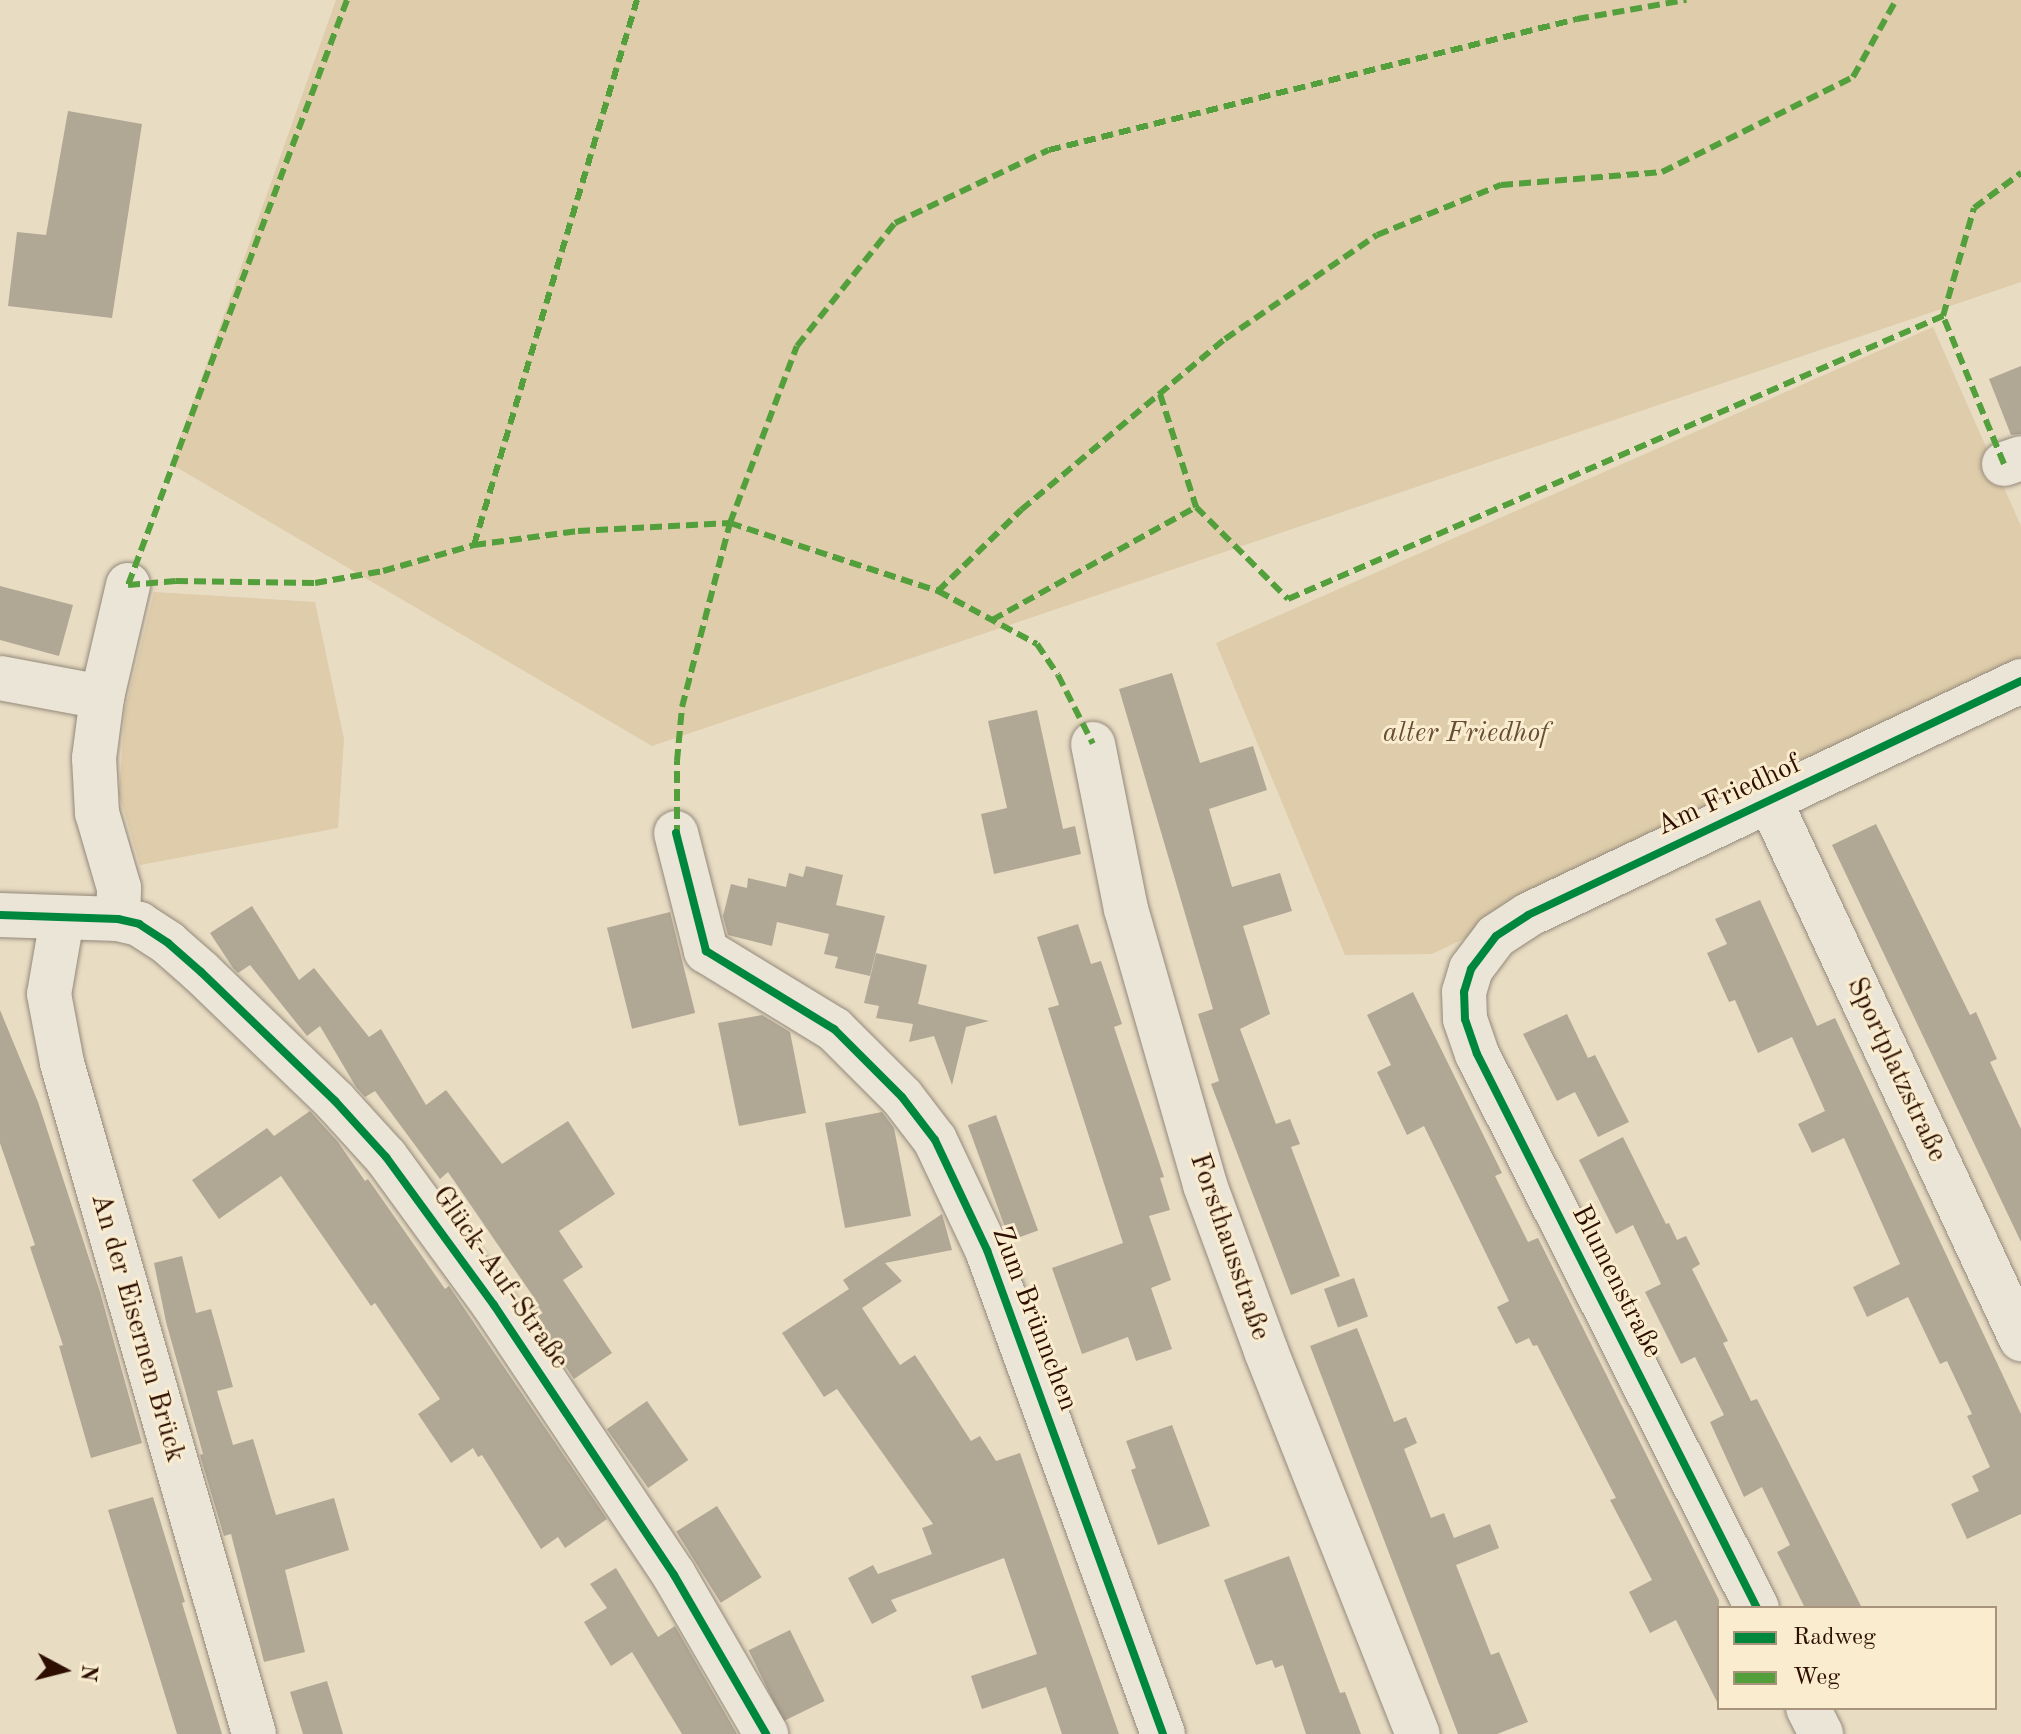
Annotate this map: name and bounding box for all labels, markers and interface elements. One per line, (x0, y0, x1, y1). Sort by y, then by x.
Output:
park label: alter Friedhof (1383, 717, 1549, 751)
street label: Am Friedhof (1652, 748, 1806, 844)
street label: Sportplatzstraße (1839, 972, 1953, 1168)
street label: Forsthausstraße (1181, 1149, 1277, 1345)
street label: Glück-Auf-Straße (424, 1180, 576, 1376)
street label: An der Eisernen Brück (83, 1190, 191, 1466)
street label: Blumenstraße (1563, 1200, 1669, 1364)
street label: Zum Brünnchen (983, 1222, 1085, 1416)
legend (1717, 1606, 1997, 1710)
text: Radweg (1793, 1626, 1876, 1650)
north arrow (24, 1630, 104, 1710)
text: N (76, 1663, 100, 1683)
text: Weg (1793, 1666, 1840, 1690)

